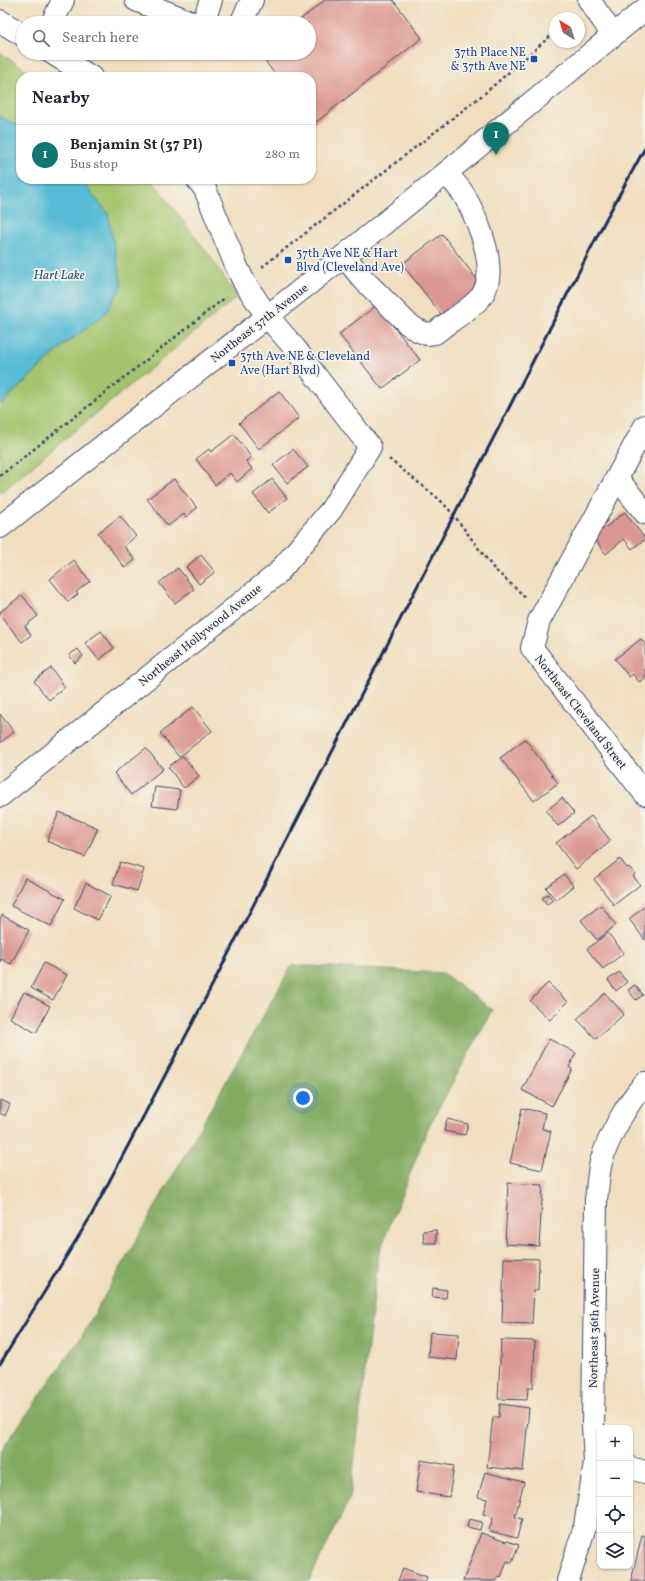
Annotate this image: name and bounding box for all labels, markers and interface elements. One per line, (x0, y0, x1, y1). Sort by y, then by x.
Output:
north arrow (549, 12, 585, 48)
search box (16, 16, 316, 60)
icon: search (30, 27, 52, 49)
text: Search here (62, 28, 139, 49)
place label: 37th Place NE & 37th Ave NE (451, 45, 526, 75)
marker: 37th Place NE & 37th Ave NE (529, 54, 539, 64)
text: Nearby (32, 87, 90, 110)
pin: 1 (483, 122, 509, 155)
text: Benjamin St (37 Pl) (70, 135, 202, 156)
text: 1 (42, 146, 48, 164)
text: 280 m (264, 146, 300, 164)
text: Bus stop (70, 156, 118, 174)
place label: 37th Ave NE & Hart Blvd (Cleveland Ave) (296, 246, 404, 276)
marker: 37th Ave NE & Hart Blvd (Cleveland Ave) (283, 255, 293, 265)
water label: Hart Lake (33, 267, 85, 285)
street label: Northeast 37th Avenue (207, 280, 312, 367)
place label: 37th Ave NE & Cleveland Ave (Hart Blvd) (240, 349, 370, 379)
marker: 37th Ave NE & Cleveland Ave (Hart Blvd) (227, 358, 237, 368)
street label: Northeast Hollywood Avenue (136, 581, 266, 691)
street label: Northeast Cleveland Street (530, 652, 630, 773)
your location (293, 1088, 313, 1108)
street label: Northeast 36th Avenue (586, 1267, 604, 1388)
map controls (597, 1425, 633, 1569)
button: + (597, 1425, 633, 1461)
button: − (597, 1461, 633, 1497)
button: locate (597, 1497, 633, 1533)
button: layers (597, 1533, 633, 1569)

